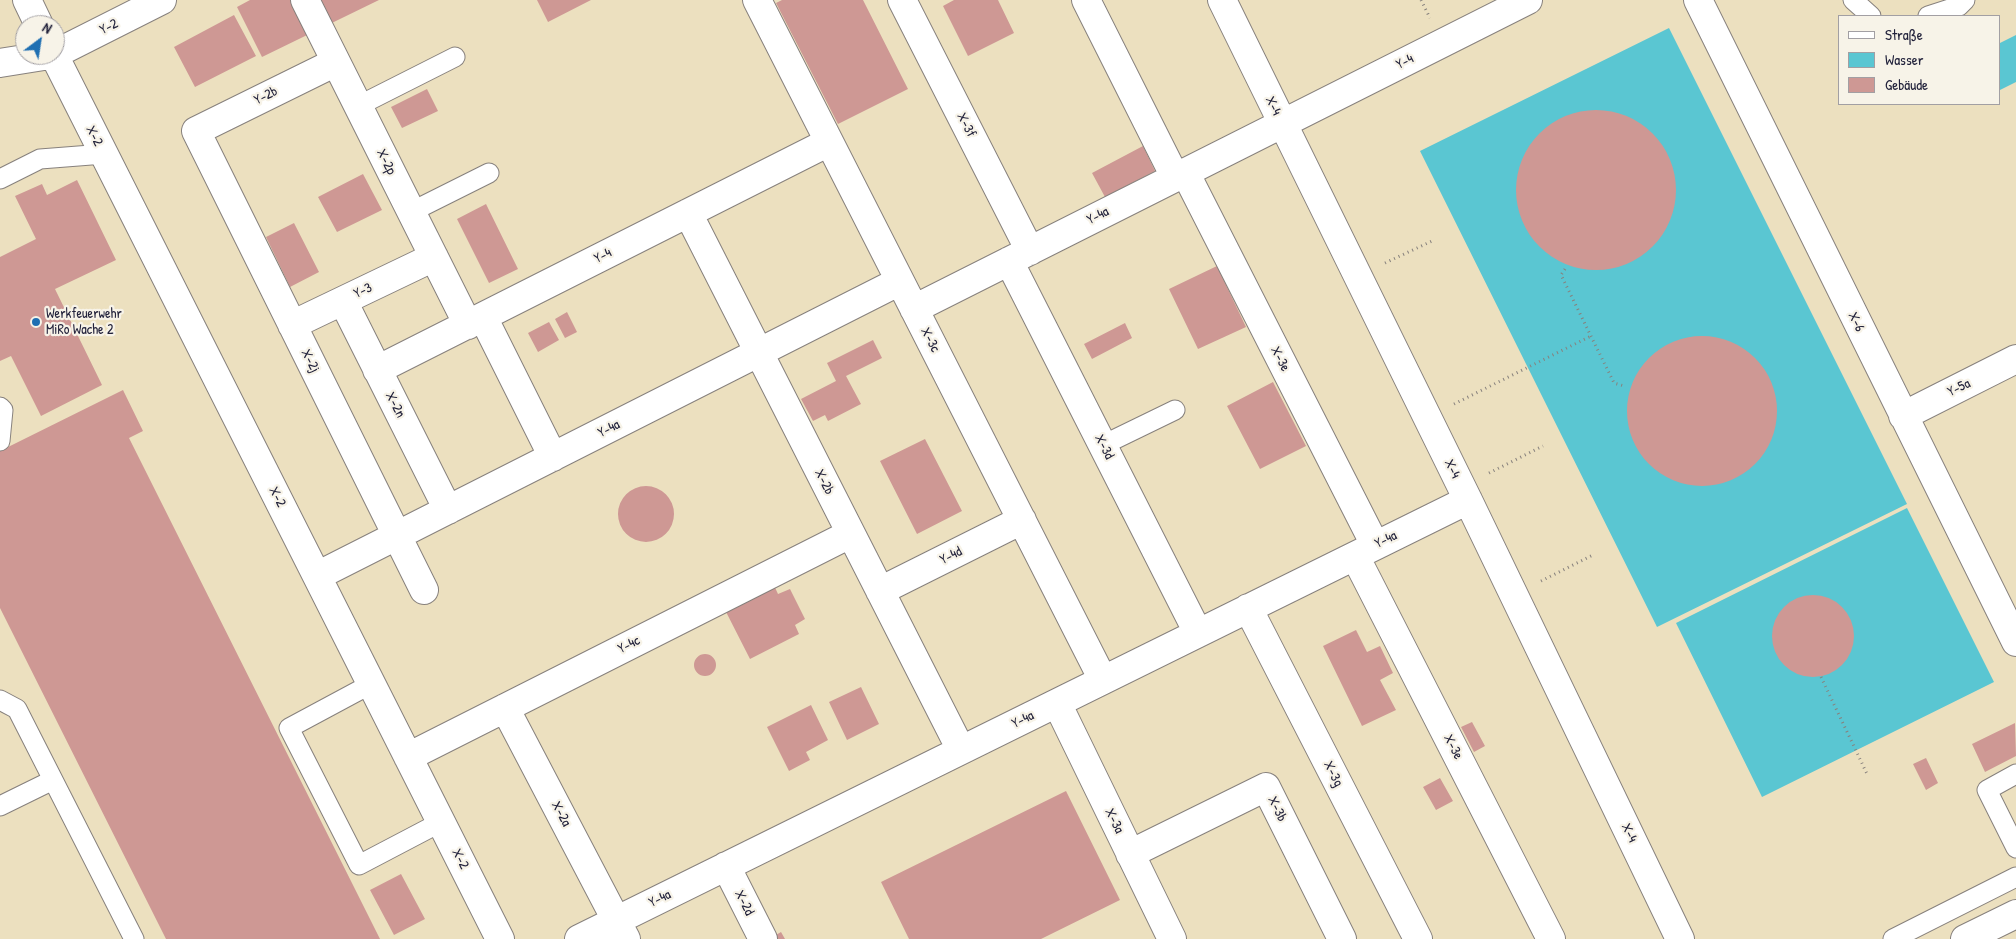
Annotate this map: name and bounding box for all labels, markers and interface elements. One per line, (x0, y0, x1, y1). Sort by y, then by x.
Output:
north arrow (15, 15, 65, 65)
street label: Y-2 (97, 15, 121, 39)
legend (1838, 15, 2001, 105)
text: N (39, 18, 56, 38)
text: Straße (1885, 24, 1923, 45)
text: Wasser (1885, 49, 1923, 70)
street label: Y-4 (1394, 51, 1416, 73)
text: Gebäude (1885, 74, 1928, 95)
street label: Y-2b (251, 83, 281, 109)
street label: X-4 (1261, 94, 1285, 118)
street label: X-3f (953, 110, 979, 140)
street label: X-2 (82, 123, 106, 149)
street label: X-2p (372, 146, 400, 178)
street label: Y-4a (1084, 203, 1112, 229)
street label: Y-4 (592, 245, 614, 267)
street label: Y-3 (351, 279, 375, 303)
place label: Werkfeuerwehr MiRo Wache 2 (46, 306, 122, 338)
street label: X-6 (1844, 309, 1868, 335)
marker: Werkfeuerwehr MiRo Wache 2 (30, 316, 42, 328)
street label: X-3c (917, 325, 943, 355)
street label: X-3e (1267, 344, 1293, 374)
street label: X-2j (297, 347, 323, 375)
street label: Y-5a (1945, 375, 1973, 401)
street label: X-2n (381, 389, 409, 421)
street label: Y-4a (595, 416, 623, 442)
street label: X-3d (1091, 432, 1117, 462)
street label: X-4 (1440, 457, 1464, 481)
street label: X-2b (811, 466, 837, 498)
street label: X-2 (265, 484, 289, 510)
street label: Y-4a (1372, 528, 1400, 552)
street label: Y-4d (937, 543, 965, 569)
street label: Y-4c (615, 632, 643, 658)
street label: Y-4a (1009, 708, 1037, 732)
street label: X-3e (1440, 732, 1466, 762)
street label: X-3g (1319, 758, 1347, 790)
street label: X-3b (1264, 794, 1290, 824)
street label: X-2a (547, 799, 575, 829)
street label: X-3a (1101, 806, 1127, 836)
street label: X-4 (1617, 821, 1641, 845)
street label: X-2 (448, 846, 472, 872)
street label: Y-4a (646, 887, 674, 911)
street label: X-2d (731, 888, 757, 918)

